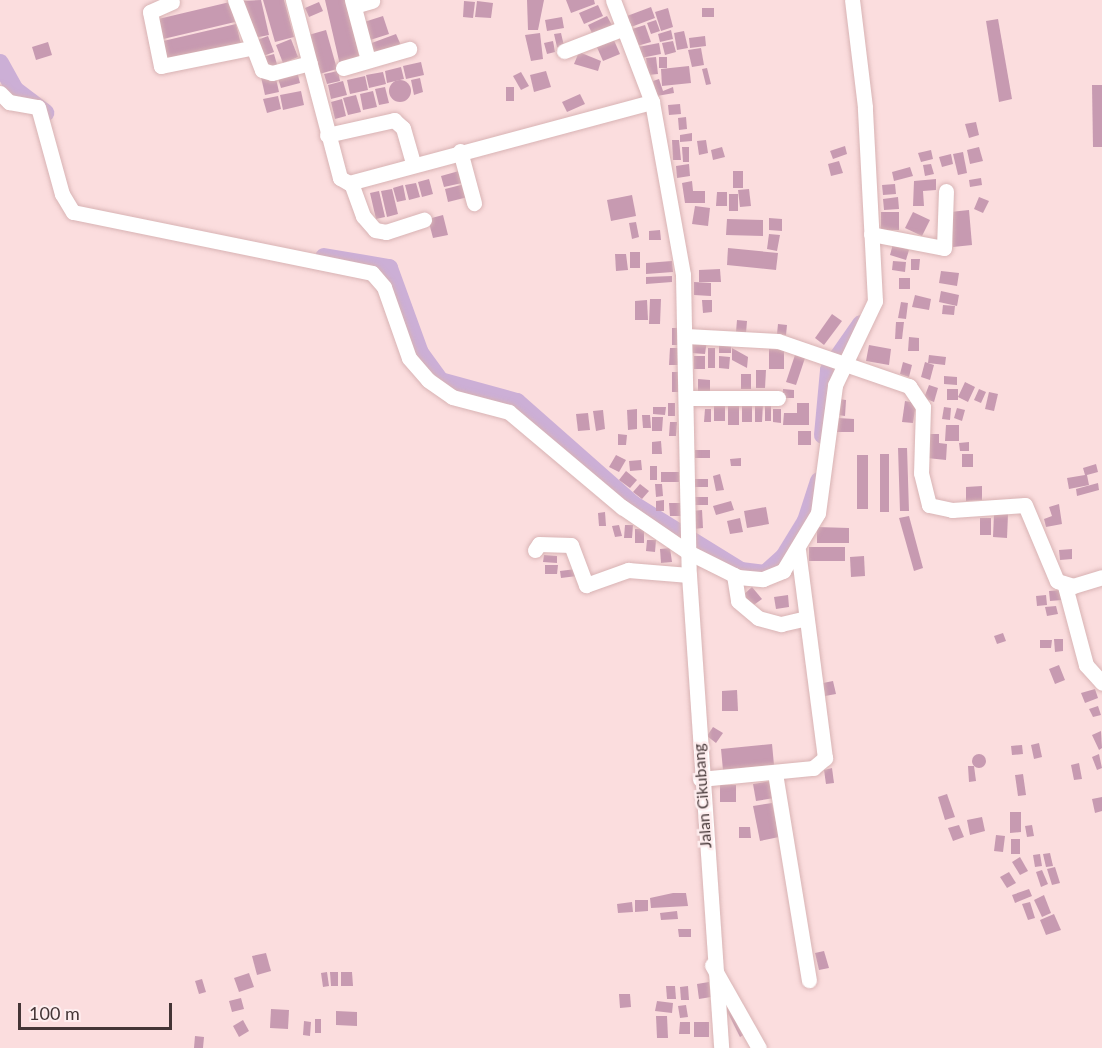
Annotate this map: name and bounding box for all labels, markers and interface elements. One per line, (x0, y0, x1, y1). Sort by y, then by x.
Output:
street label: Jalan Cikubang (689, 743, 715, 849)
scale bar (21, 991, 176, 1029)
text: 100 m (29, 1002, 80, 1024)

